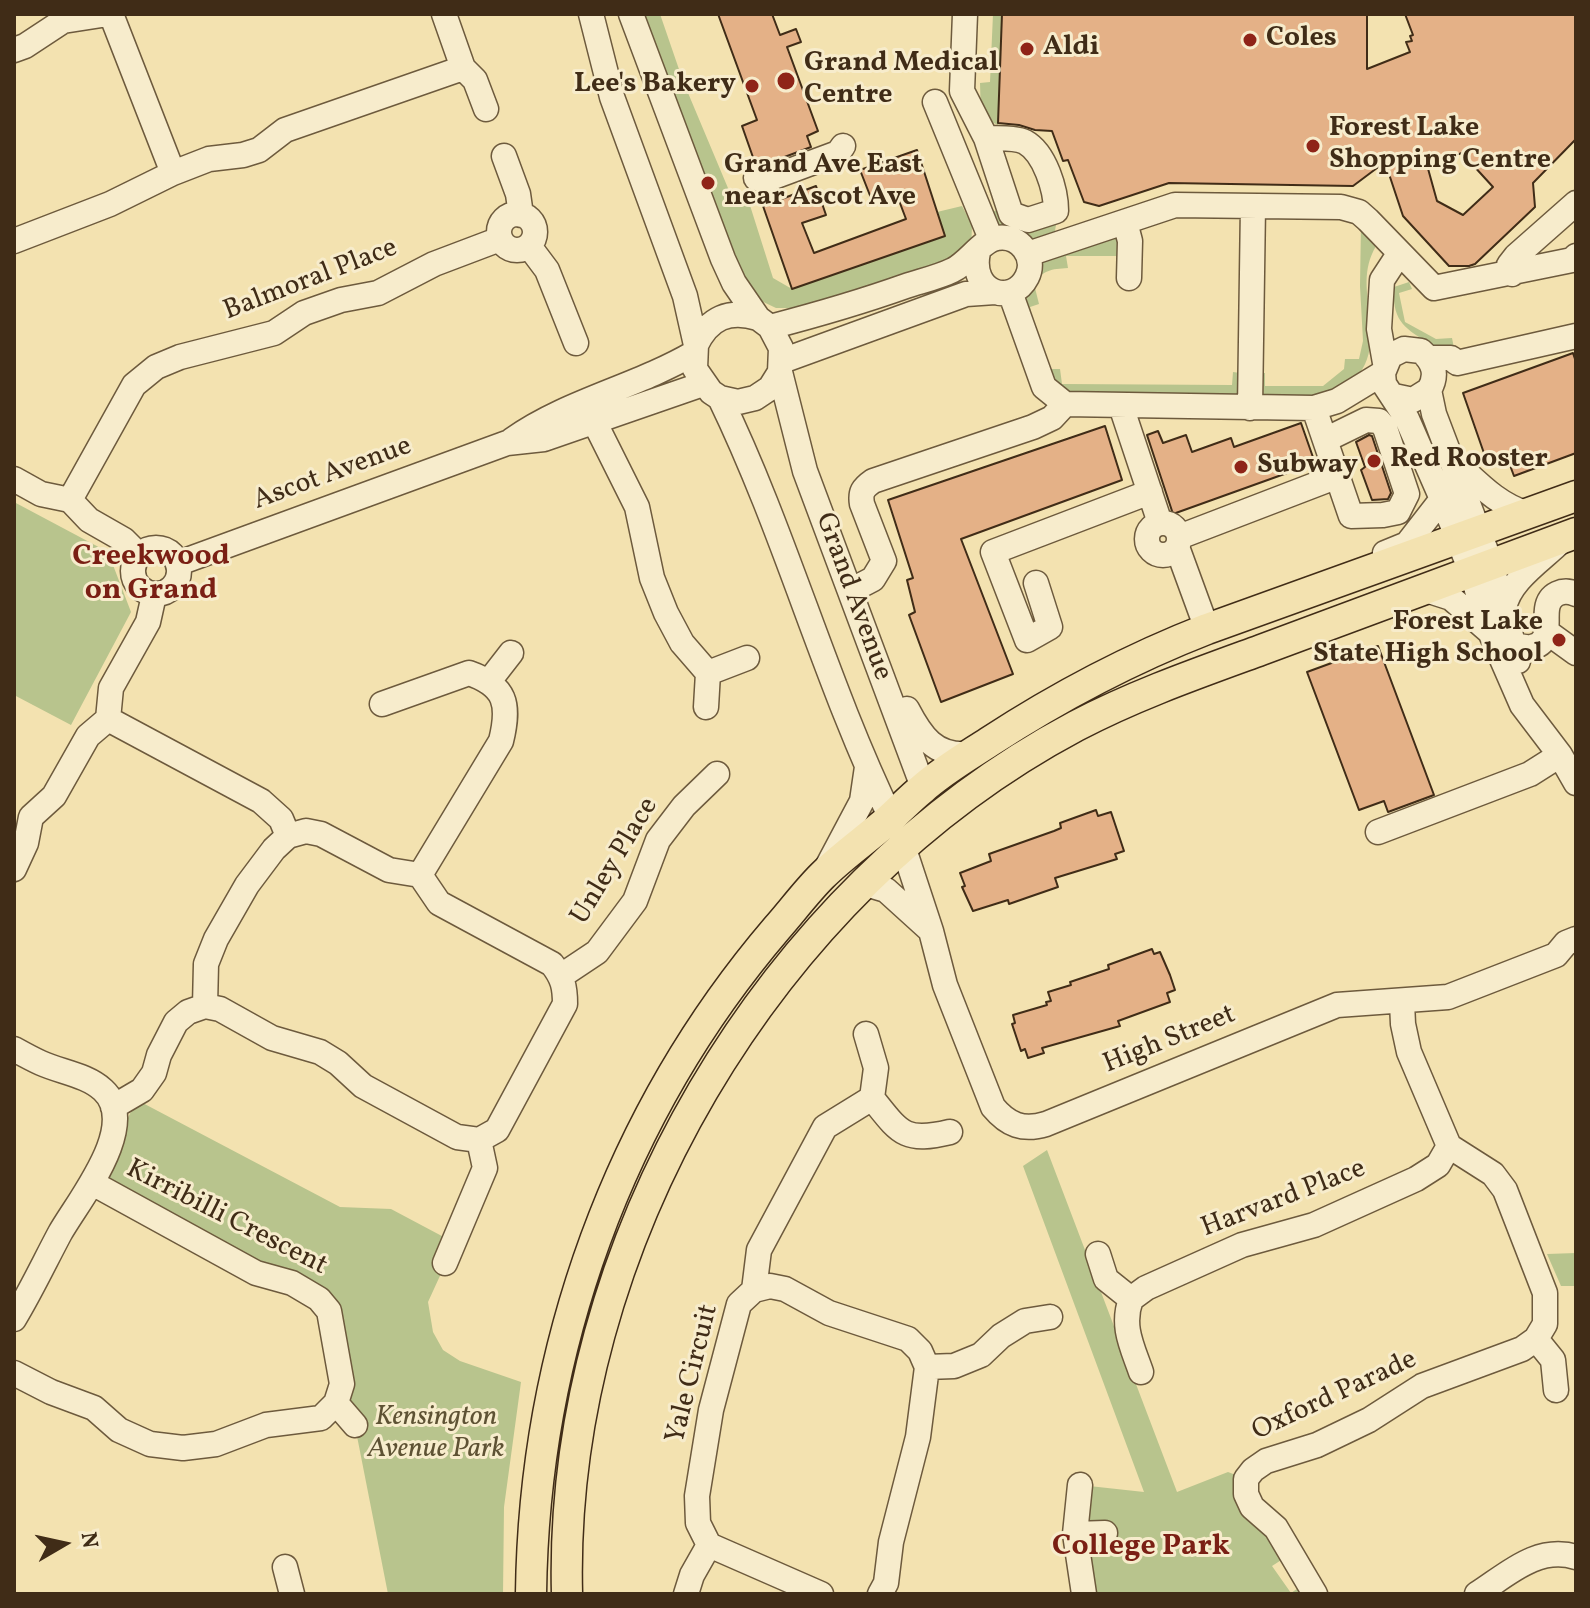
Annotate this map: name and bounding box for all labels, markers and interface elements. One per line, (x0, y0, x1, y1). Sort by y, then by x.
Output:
place label: Coles (1266, 23, 1337, 57)
marker: Coles (1241, 31, 1259, 49)
place label: Aldi (1043, 32, 1099, 66)
marker: Aldi (1018, 40, 1036, 58)
place label: Grand Medical Centre (804, 48, 998, 114)
place label: Lee's Bakery (574, 69, 736, 103)
marker: Grand Medical Centre (775, 70, 797, 92)
marker: Lee's Bakery (743, 77, 761, 95)
place label: Forest Lake Shopping Centre (1329, 113, 1551, 179)
marker: Forest Lake Shopping Centre (1304, 137, 1322, 155)
place label: Grand Ave East near Ascot Ave (724, 150, 922, 216)
marker: Grand Ave East near Ascot Ave (699, 174, 717, 192)
street label: Balmoral Place (219, 232, 403, 330)
street label: Ascot Avenue (249, 431, 417, 519)
place label: Red Rooster (1390, 444, 1548, 478)
place label: Subway (1257, 450, 1358, 484)
marker: Red Rooster (1365, 452, 1383, 470)
marker: Subway (1232, 458, 1250, 476)
street label: Grand Avenue (806, 509, 898, 685)
district label: Creekwood on Grand (72, 540, 230, 610)
place label: Forest Lake State High School (1313, 607, 1543, 673)
marker: Forest Lake State High School (1550, 631, 1568, 649)
street label: Unley Place (565, 792, 667, 932)
street label: High Street (1099, 999, 1241, 1083)
street label: Harvard Place (1197, 1153, 1371, 1247)
street label: Kirribilli Crescent (120, 1154, 332, 1284)
street label: Yale Circuit (661, 1301, 727, 1447)
street label: Oxford Parade (1247, 1344, 1423, 1450)
park label: Kensington Avenue Park (367, 1402, 505, 1468)
north arrow (24, 1504, 104, 1584)
text: N (72, 1530, 105, 1550)
district label: College Park (1052, 1530, 1230, 1566)

